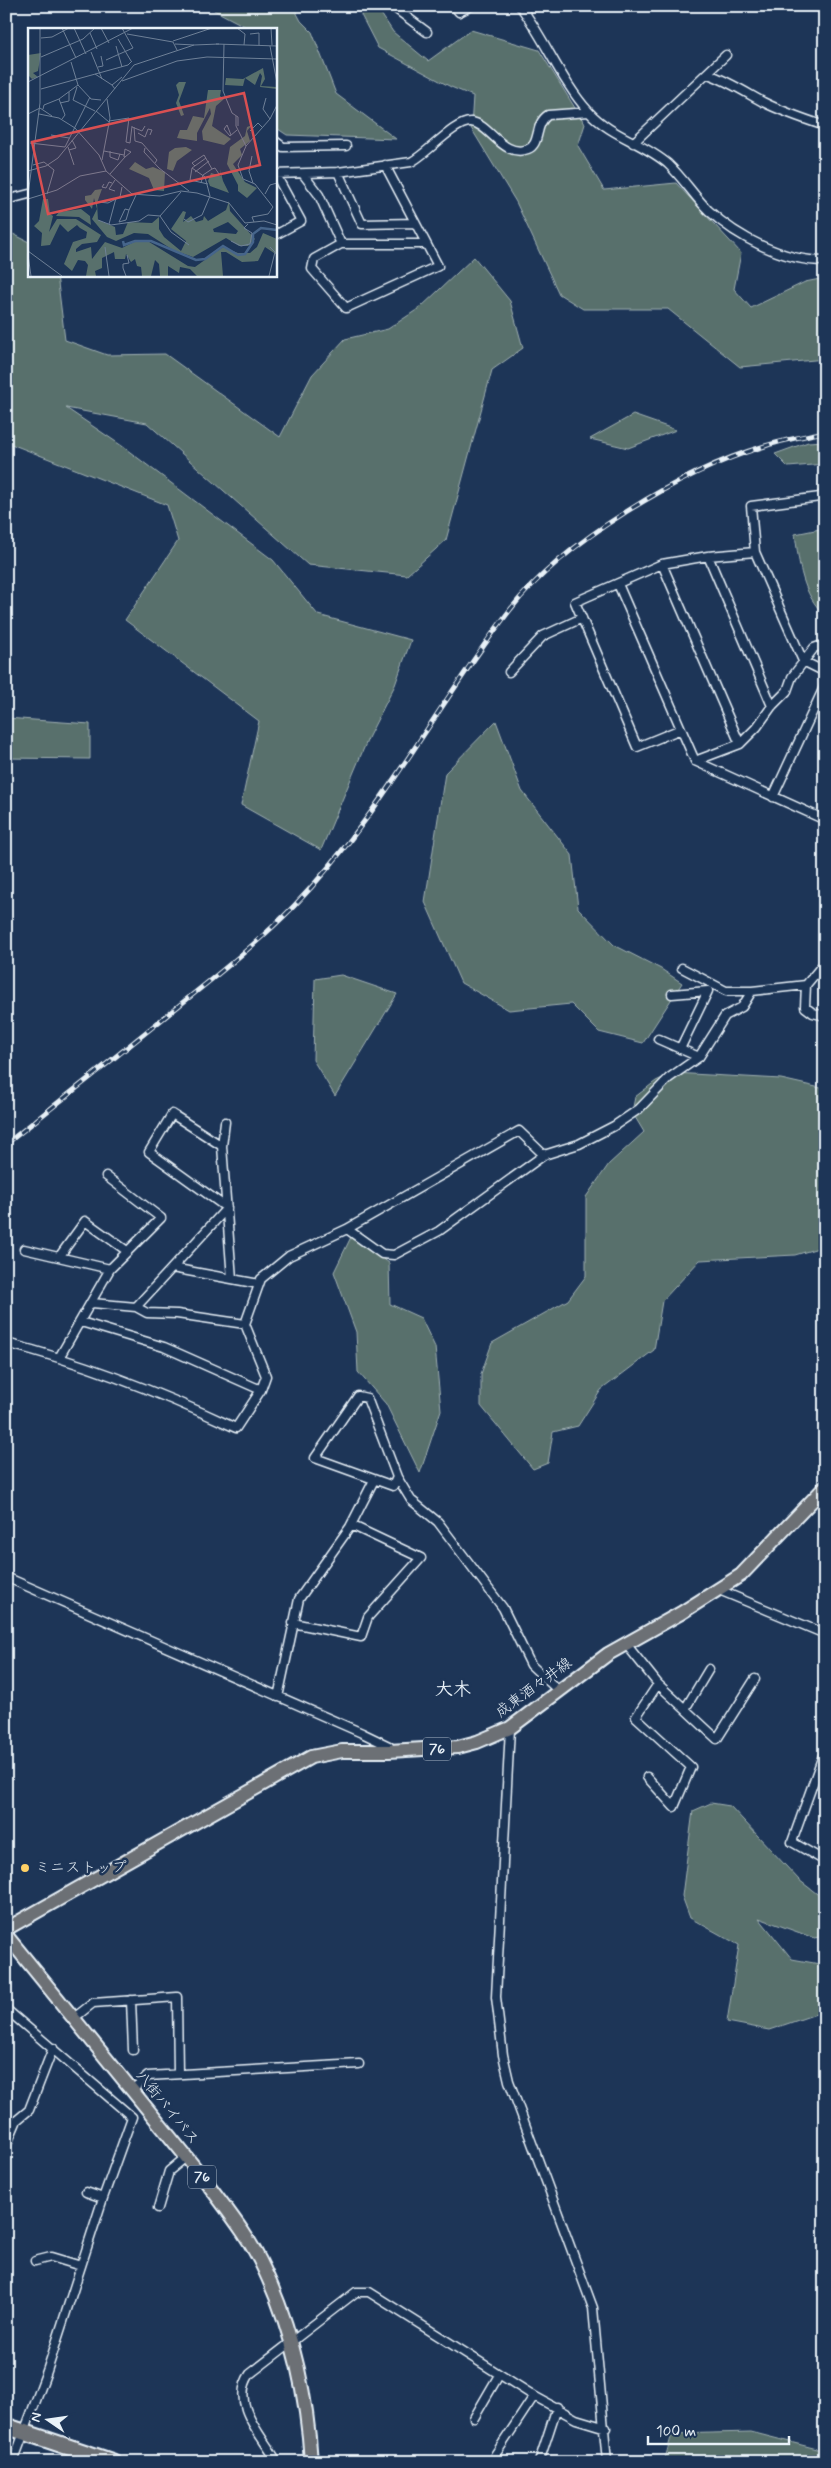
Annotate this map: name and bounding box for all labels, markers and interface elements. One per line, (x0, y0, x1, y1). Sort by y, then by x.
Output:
inset map (28, 28, 276, 276)
street label: 成東酒々井線 (492, 1653, 576, 1723)
district label: 大木 (435, 1678, 471, 1702)
road number: 76 (423, 1738, 451, 1760)
place label: ミニストップ (35, 1858, 127, 1878)
marker: ミニストップ (19, 1862, 31, 1874)
street label: 八街バイパス (131, 2067, 203, 2149)
road number: 76 (188, 2166, 216, 2188)
north arrow (22, 2396, 72, 2446)
text: N (26, 2411, 46, 2424)
scale bar (648, 2413, 790, 2445)
text: 100 m (656, 2422, 696, 2442)

